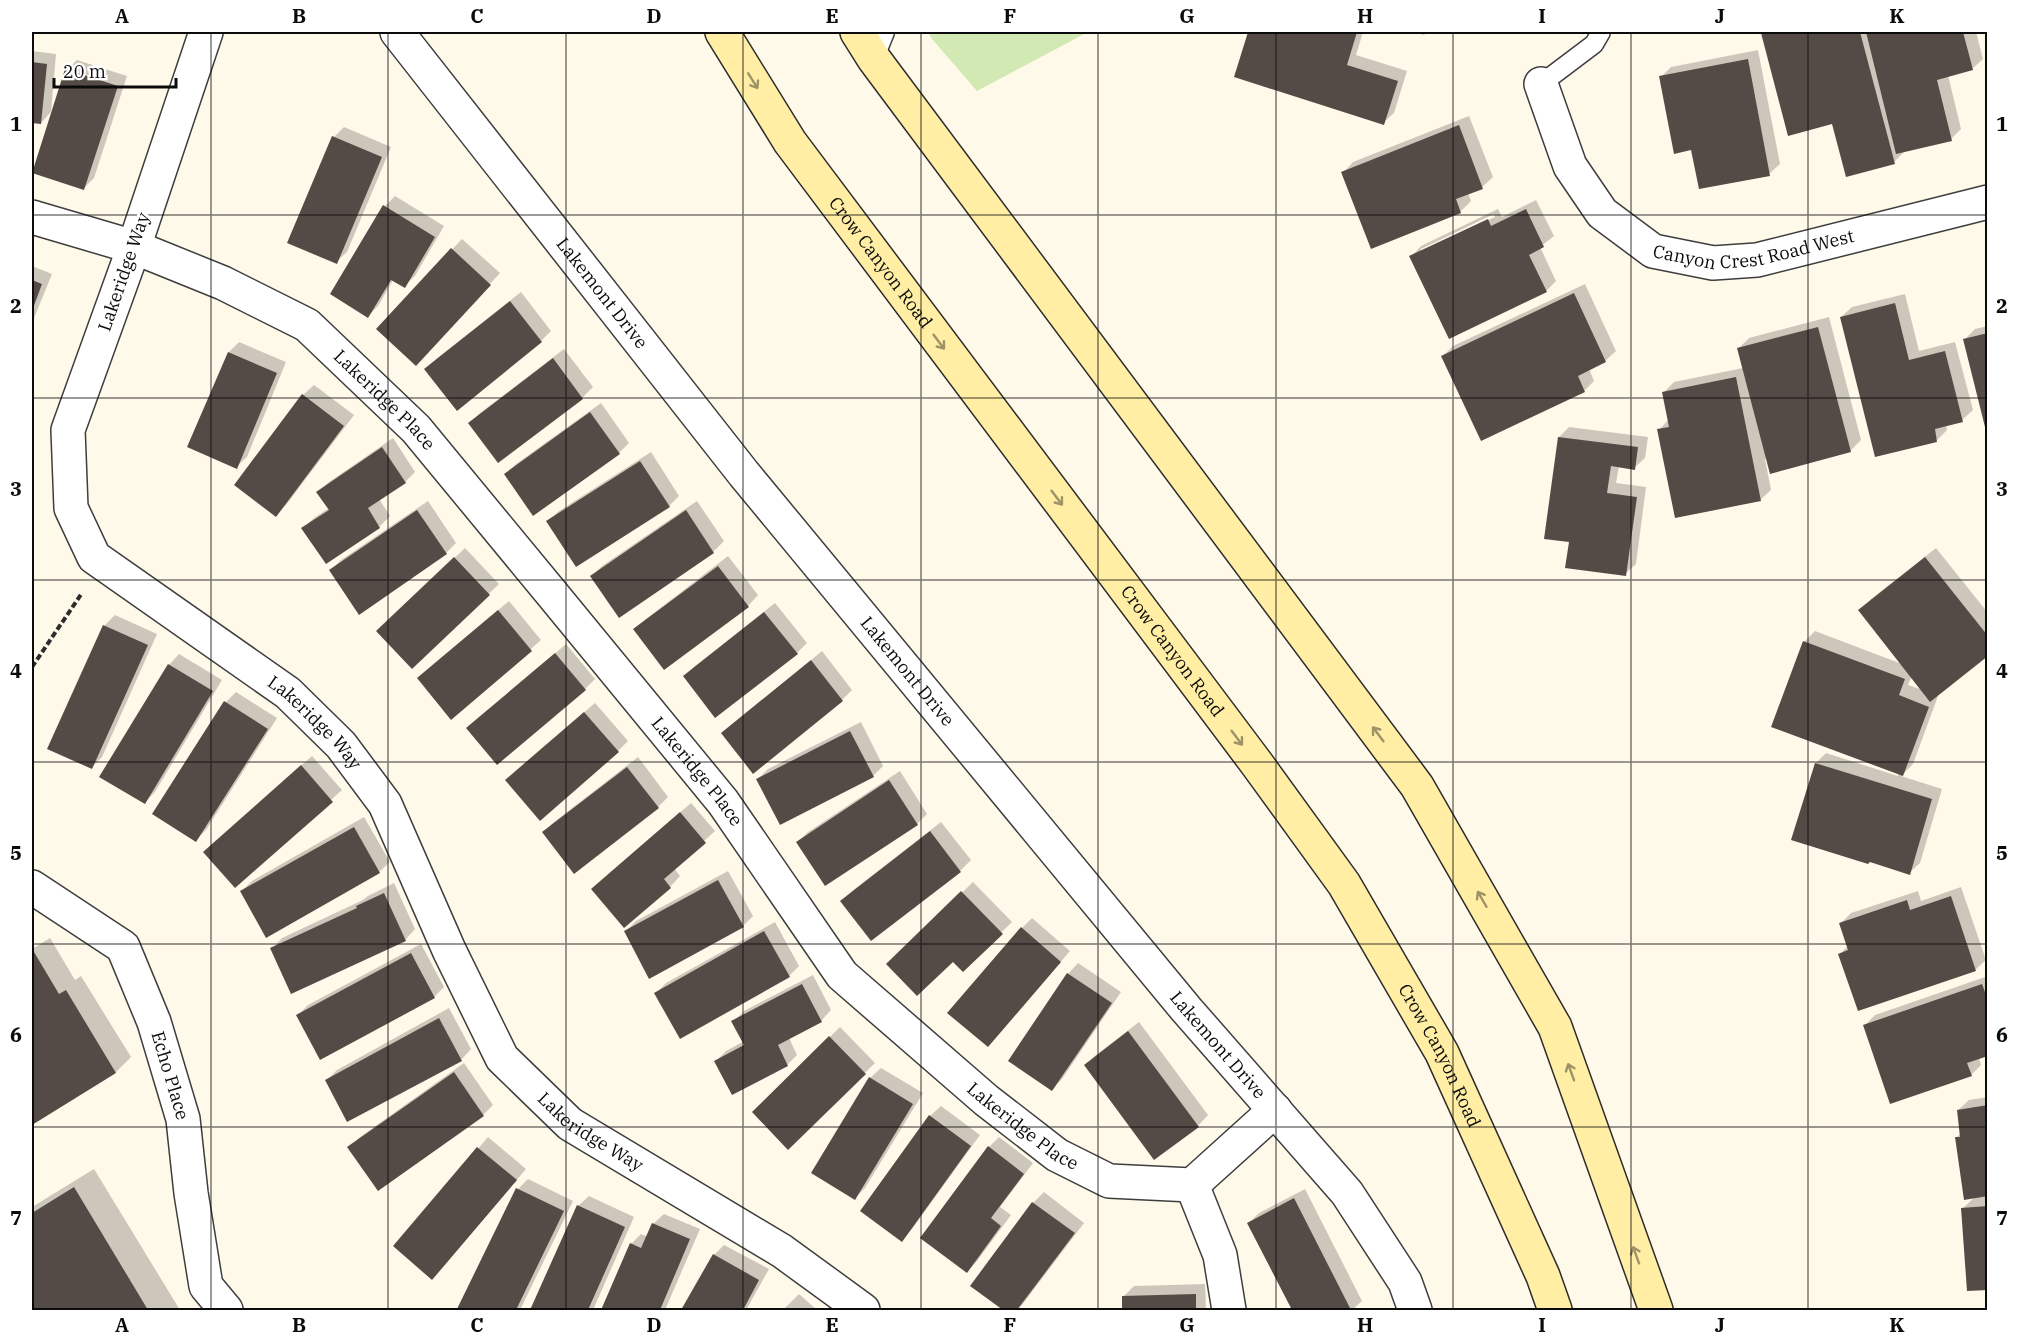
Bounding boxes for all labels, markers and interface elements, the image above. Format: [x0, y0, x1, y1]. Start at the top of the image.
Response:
text: A [115, 2, 129, 29]
text: B [292, 2, 306, 29]
text: C [470, 2, 484, 29]
text: D [646, 2, 662, 29]
text: E [825, 2, 839, 29]
text: F [1004, 2, 1016, 29]
text: G [1179, 2, 1195, 29]
text: H [1357, 2, 1373, 29]
text: I [1538, 2, 1546, 29]
text: J [1715, 2, 1725, 29]
text: K [1889, 2, 1905, 29]
scale bar [54, 51, 176, 89]
text: 20 m [63, 60, 106, 83]
one-way arrow [747, 72, 759, 89]
text: 1 [10, 110, 22, 137]
text: 1 [1996, 110, 2008, 137]
street label: Crow Canyon Road [824, 192, 938, 333]
street label: Lakeridge Way [92, 209, 155, 334]
street label: Canyon Crest Road West [1651, 224, 1856, 274]
street label: Lakemont Drive [552, 233, 653, 353]
text: 2 [10, 292, 22, 319]
text: 2 [1996, 292, 2008, 319]
one-way arrow [933, 334, 946, 350]
street label: Lakeridge Place [329, 345, 441, 455]
text: 3 [10, 475, 22, 502]
text: 3 [1996, 475, 2008, 502]
one-way arrow [1050, 490, 1063, 506]
street label: Crow Canyon Road [1116, 581, 1229, 721]
street label: Lakemont Drive [856, 612, 959, 731]
text: 4 [10, 657, 22, 684]
text: 4 [1996, 657, 2008, 684]
street label: Lakeridge Way [263, 670, 367, 774]
street label: Lakeridge Place [647, 712, 748, 830]
one-way arrow [1372, 726, 1385, 742]
one-way arrow [1231, 729, 1243, 745]
text: 5 [10, 839, 22, 866]
text: 5 [1996, 839, 2008, 866]
one-way arrow [1475, 891, 1487, 908]
street label: Crow Canyon Road [1393, 980, 1486, 1131]
street label: Lakemont Drive [1165, 986, 1271, 1103]
text: 6 [10, 1021, 22, 1048]
text: 6 [1996, 1021, 2008, 1048]
street label: Echo Place [146, 1028, 195, 1122]
one-way arrow [1564, 1063, 1575, 1082]
street label: Lakeridge Place [963, 1077, 1082, 1175]
street label: Lakeridge Way [533, 1087, 648, 1176]
text: 7 [10, 1204, 22, 1231]
text: 7 [1996, 1204, 2008, 1231]
one-way arrow [1630, 1246, 1641, 1265]
text: A [115, 1311, 129, 1338]
text: B [292, 1311, 306, 1338]
text: C [470, 1311, 484, 1338]
text: D [646, 1311, 662, 1338]
text: E [825, 1311, 839, 1338]
text: F [1004, 1311, 1016, 1338]
text: G [1179, 1311, 1195, 1338]
text: H [1357, 1311, 1373, 1338]
text: I [1538, 1311, 1546, 1338]
text: J [1715, 1311, 1725, 1338]
text: K [1889, 1311, 1905, 1338]

